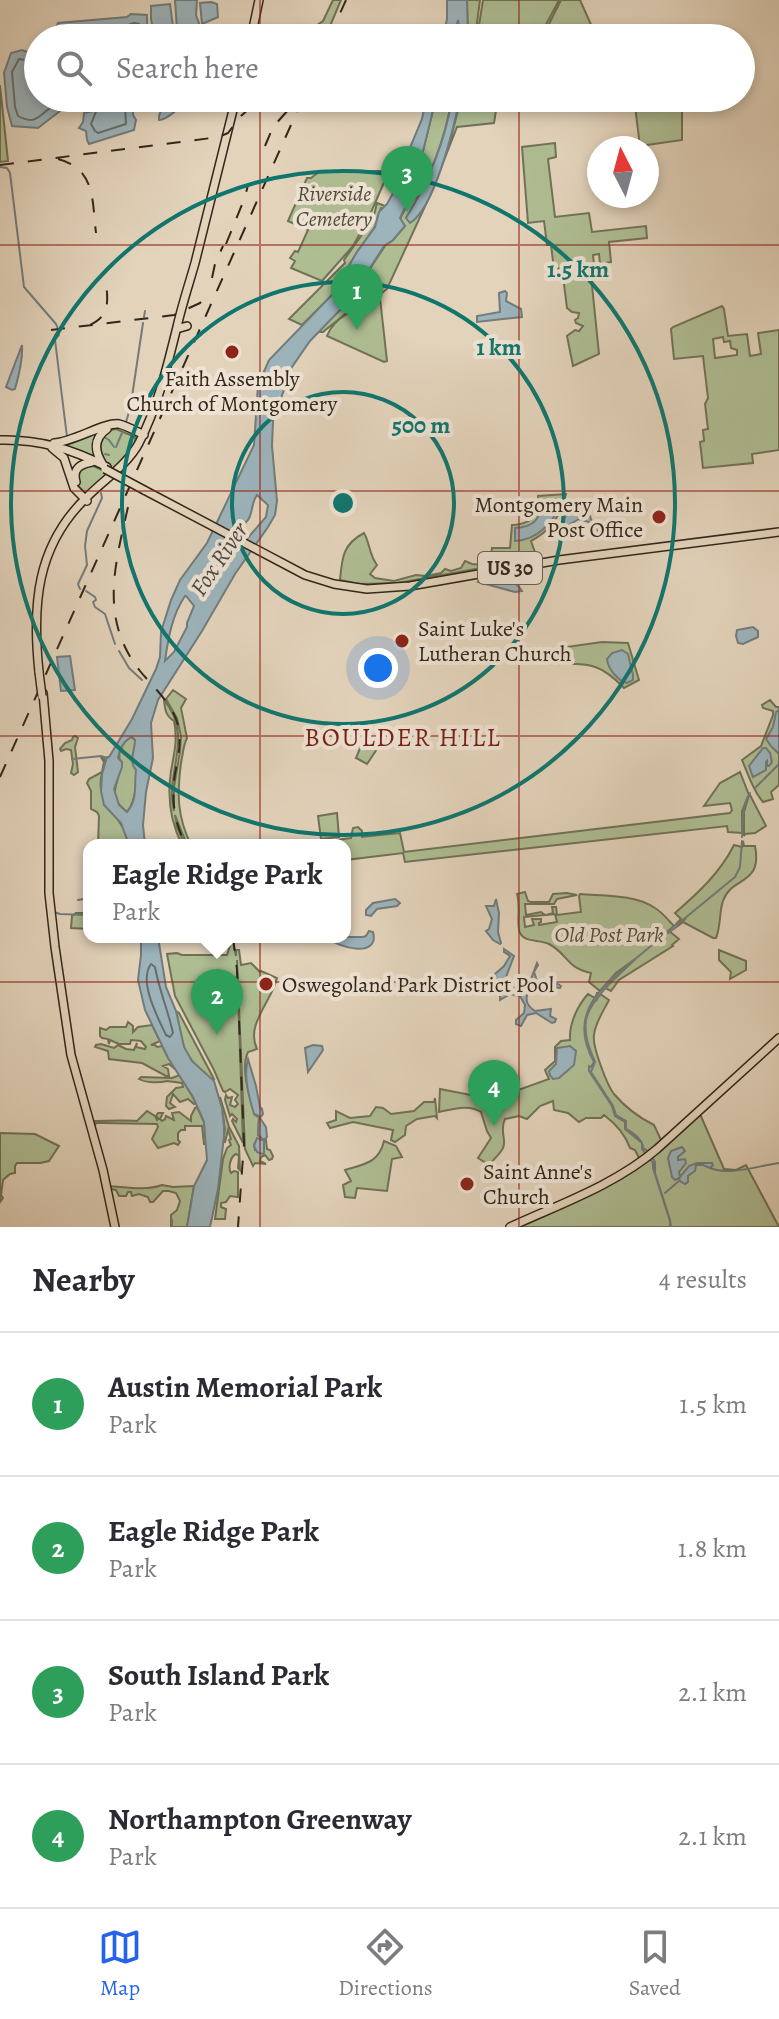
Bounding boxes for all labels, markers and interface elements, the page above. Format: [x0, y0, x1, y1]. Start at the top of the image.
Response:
search box [24, 24, 755, 112]
icon: search [52, 46, 96, 90]
text: Search here [116, 48, 259, 88]
north arrow [587, 136, 659, 208]
pin: 3 [381, 146, 433, 212]
park label: Riverside Cemetery [296, 179, 373, 234]
text: 1.5 km [547, 253, 609, 285]
pin: 1 [331, 264, 383, 330]
text: 1 km [476, 331, 522, 363]
marker: Faith Assembly Church of Montgomery [223, 343, 241, 361]
place label: Faith Assembly Church of Montgomery [127, 364, 338, 419]
text: 500 m [392, 409, 450, 441]
centre of rings [329, 489, 357, 517]
place label: Montgomery Main Post Office [475, 490, 643, 545]
marker: Montgomery Main Post Office [650, 508, 668, 526]
water label: Fox River [183, 515, 256, 602]
road number: US 30 [478, 552, 542, 584]
place label: Saint Luke's Lutheran Church [418, 614, 572, 669]
marker: Saint Luke's Lutheran Church [393, 632, 411, 650]
your location [358, 648, 398, 688]
district label: BOULDER HILL [304, 720, 502, 755]
popup [83, 839, 351, 943]
text: Eagle Ridge Park [111, 854, 323, 894]
text: Park [111, 894, 160, 929]
park label: Old Post Park [554, 920, 664, 950]
pin: 2 [191, 969, 243, 1035]
place label: Oswegoland Park District Pool [282, 970, 554, 1000]
marker: Oswegoland Park District Pool [257, 975, 275, 993]
pin: 4 [468, 1060, 520, 1126]
place label: Saint Anne's Church [483, 1157, 592, 1212]
marker: Saint Anne's Church [458, 1175, 476, 1193]
text: Nearby [32, 1256, 135, 1303]
text: 4 results [659, 1262, 747, 1297]
text: Austin Memorial Park [108, 1367, 382, 1407]
text: 1 [53, 1387, 63, 1422]
text: 1.5 km [679, 1387, 747, 1422]
text: Park [108, 1407, 157, 1442]
text: Eagle Ridge Park [108, 1511, 319, 1551]
text: 2 [52, 1531, 64, 1566]
text: 1.8 km [678, 1531, 747, 1566]
text: Park [108, 1551, 157, 1586]
text: South Island Park [108, 1655, 329, 1695]
text: 3 [52, 1675, 64, 1710]
text: 2.1 km [678, 1675, 747, 1710]
text: Park [108, 1695, 157, 1730]
text: Northampton Greenway [108, 1799, 411, 1839]
text: 4 [52, 1819, 64, 1854]
text: 2.1 km [678, 1819, 747, 1854]
text: Park [108, 1839, 157, 1874]
tab: Map [98, 1925, 142, 2003]
tab: Directions [338, 1925, 433, 2003]
tab: Saved [629, 1925, 681, 2003]

